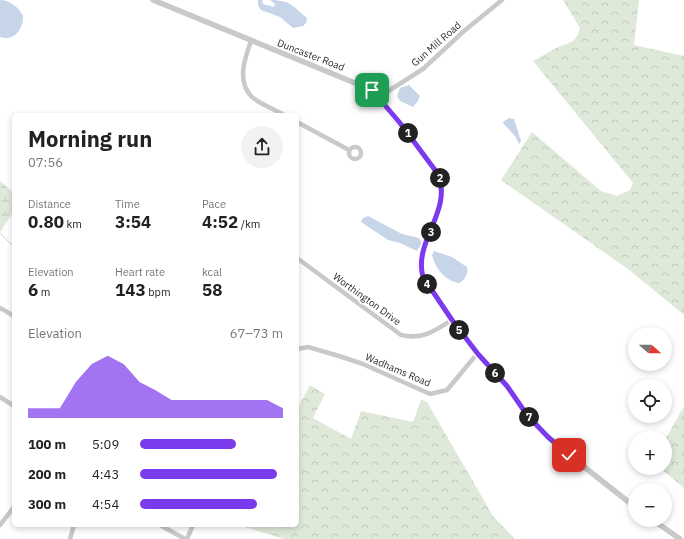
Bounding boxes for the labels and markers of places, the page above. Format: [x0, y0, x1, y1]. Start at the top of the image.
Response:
pin [355, 73, 389, 107]
pin: 1 [398, 123, 418, 143]
pin: 2 [430, 168, 450, 188]
pin: 3 [421, 222, 441, 242]
pin: 4 [417, 274, 437, 294]
pin: 5 [449, 320, 469, 340]
pin: 6 [485, 363, 505, 383]
pin: 7 [519, 407, 539, 427]
pin [552, 438, 586, 472]

